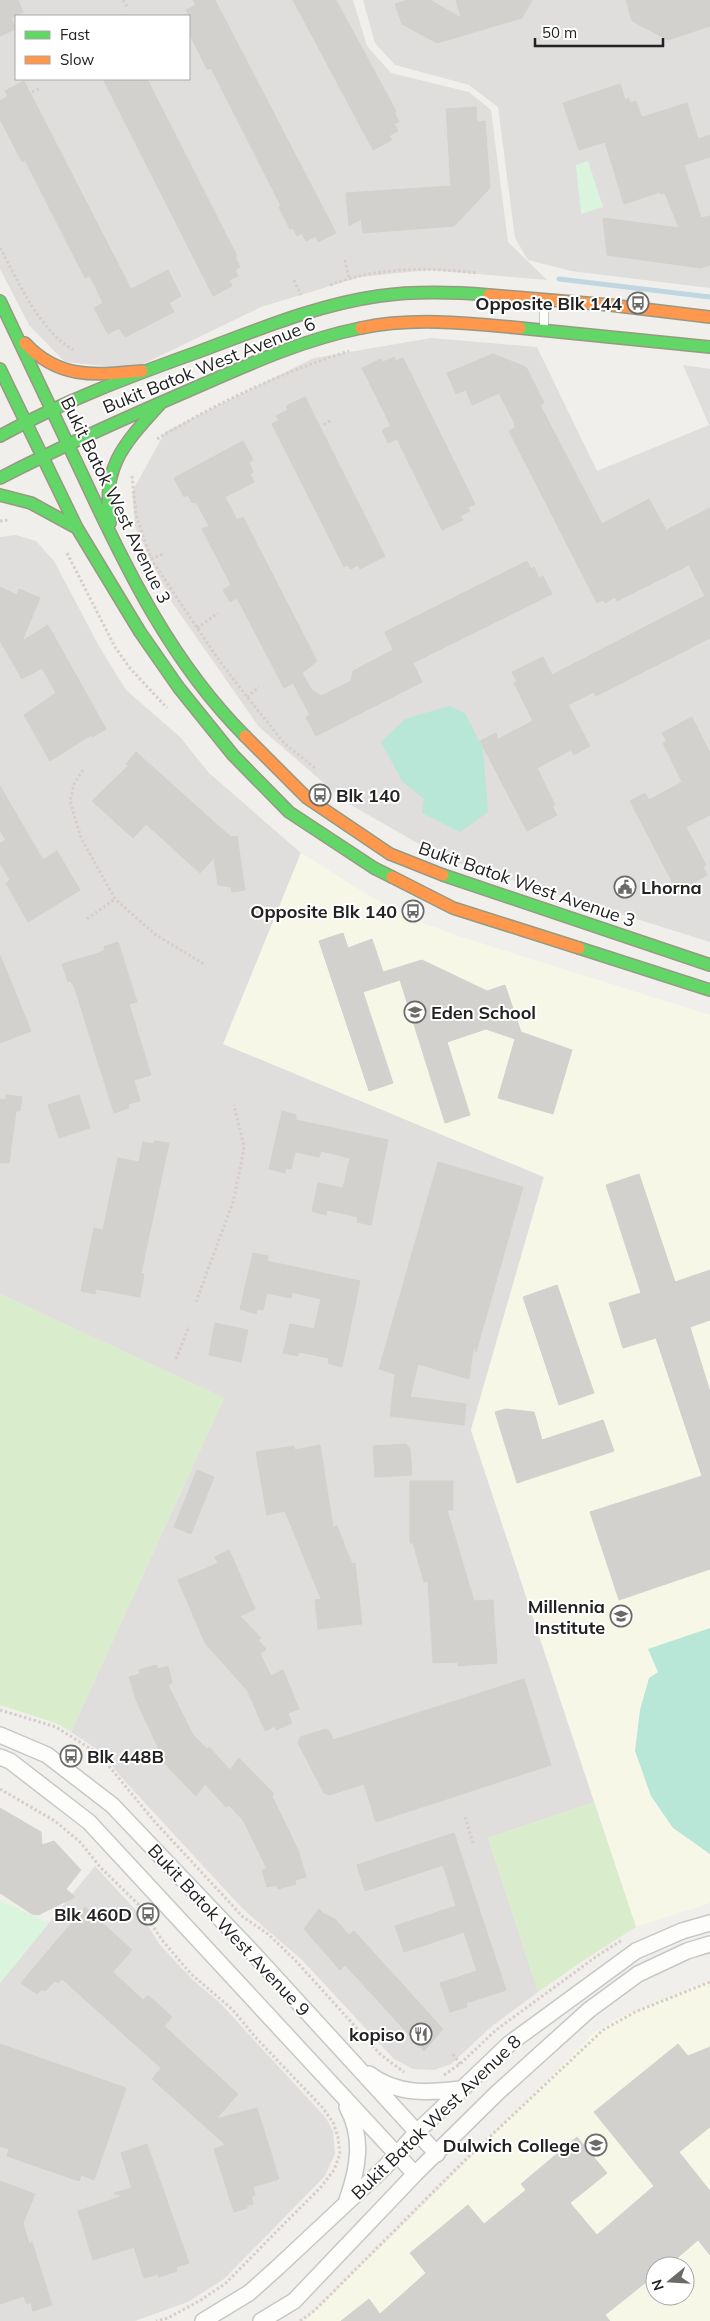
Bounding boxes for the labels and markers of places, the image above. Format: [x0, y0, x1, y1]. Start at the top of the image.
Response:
bus stop icon: Opposite Blk 144 [626, 291, 650, 315]
place label: Opposite Blk 144 [475, 292, 622, 315]
bus stop icon: Blk 140 [308, 783, 332, 807]
place label: Blk 140 [336, 784, 401, 807]
public building icon: Lhorna [613, 875, 637, 899]
place label: Lhorna [641, 876, 702, 899]
bus stop icon: Opposite Blk 140 [401, 899, 425, 923]
place label: Opposite Blk 140 [250, 900, 397, 923]
school or university icon: Eden School [403, 1000, 427, 1024]
place label: Eden School [431, 1001, 536, 1024]
place label: Millennia Institute [528, 1595, 605, 1639]
school or university icon: Millennia Institute [609, 1604, 633, 1628]
bus stop icon: Blk 448B [59, 1744, 83, 1768]
place label: Blk 448B [87, 1745, 164, 1768]
bus stop icon: Blk 460D [136, 1902, 160, 1926]
place label: Blk 460D [54, 1903, 132, 1926]
restaurant icon: kopiso [409, 2022, 433, 2046]
place label: kopiso [349, 2023, 405, 2046]
school or university icon: Dulwich College [584, 2133, 608, 2157]
place label: Dulwich College [443, 2134, 580, 2157]

